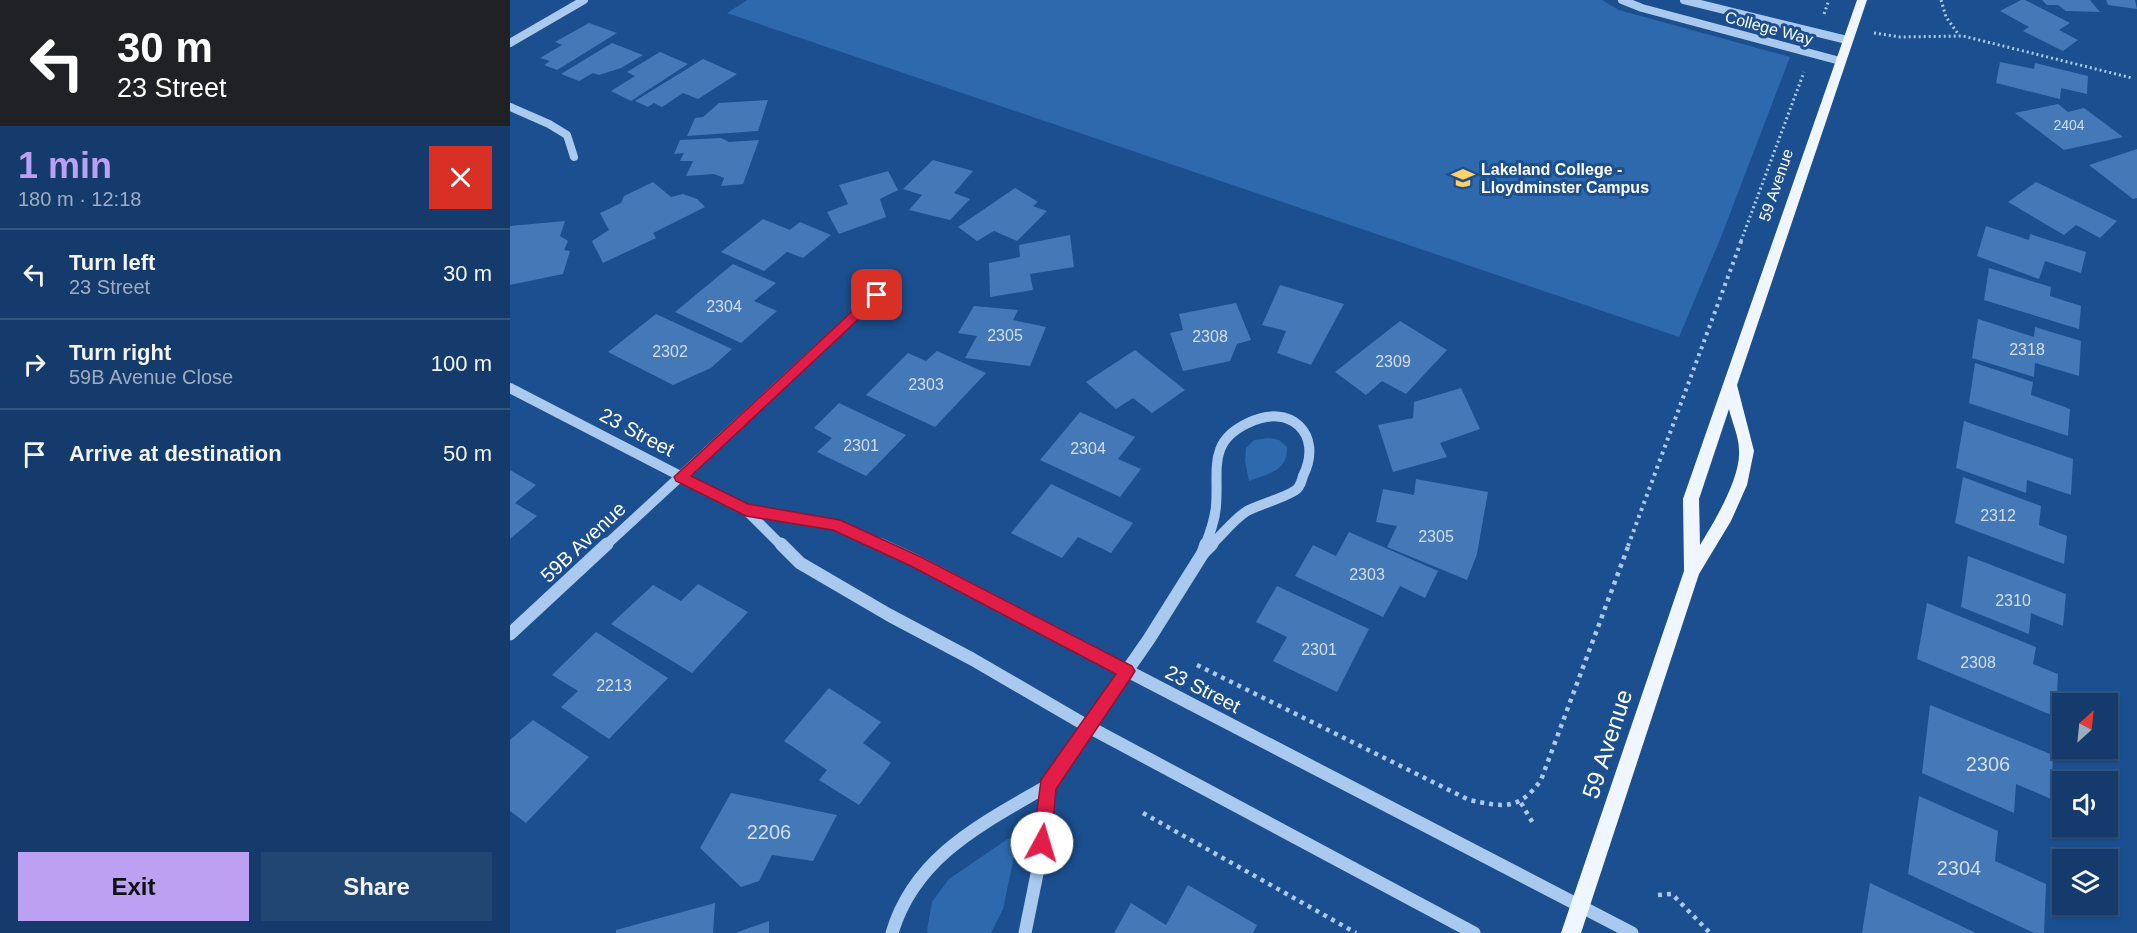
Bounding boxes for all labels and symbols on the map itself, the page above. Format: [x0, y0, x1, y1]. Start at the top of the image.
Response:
street label: College Way [1723, 8, 1815, 48]
house number: 2404 [2053, 117, 2085, 133]
street label: 59 Avenue [1756, 147, 1796, 223]
place label: Lakeland College - Lloydminster Campus [1481, 161, 1649, 196]
school or university icon: Lakeland College - Lloydminster Campus [1450, 165, 1476, 191]
pin [851, 269, 902, 320]
house number: 2304 [706, 298, 742, 315]
house number: 2305 [987, 327, 1023, 344]
house number: 2308 [1192, 328, 1228, 345]
house number: 2318 [2009, 341, 2045, 358]
house number: 2302 [652, 343, 688, 360]
house number: 2309 [1375, 353, 1411, 370]
house number: 2303 [908, 376, 944, 393]
street label: 23 Street [596, 403, 678, 461]
house number: 2301 [843, 437, 879, 454]
house number: 2304 [1070, 440, 1106, 457]
street label: 59B Avenue [536, 497, 630, 587]
house number: 2312 [1980, 507, 2016, 524]
house number: 2305 [1418, 528, 1454, 545]
house number: 2303 [1349, 566, 1385, 583]
house number: 2310 [1995, 592, 2031, 609]
house number: 2301 [1301, 641, 1337, 658]
house number: 2308 [1960, 654, 1996, 671]
street label: 23 Street [1162, 661, 1245, 717]
house number: 2213 [596, 677, 632, 694]
street label: 59 Avenue [1577, 686, 1637, 802]
north arrow [2052, 693, 2118, 759]
house number: 2306 [1966, 753, 2010, 775]
position arrow [1010, 811, 1074, 875]
house number: 2206 [747, 821, 791, 843]
house number: 2304 [1937, 857, 1981, 879]

